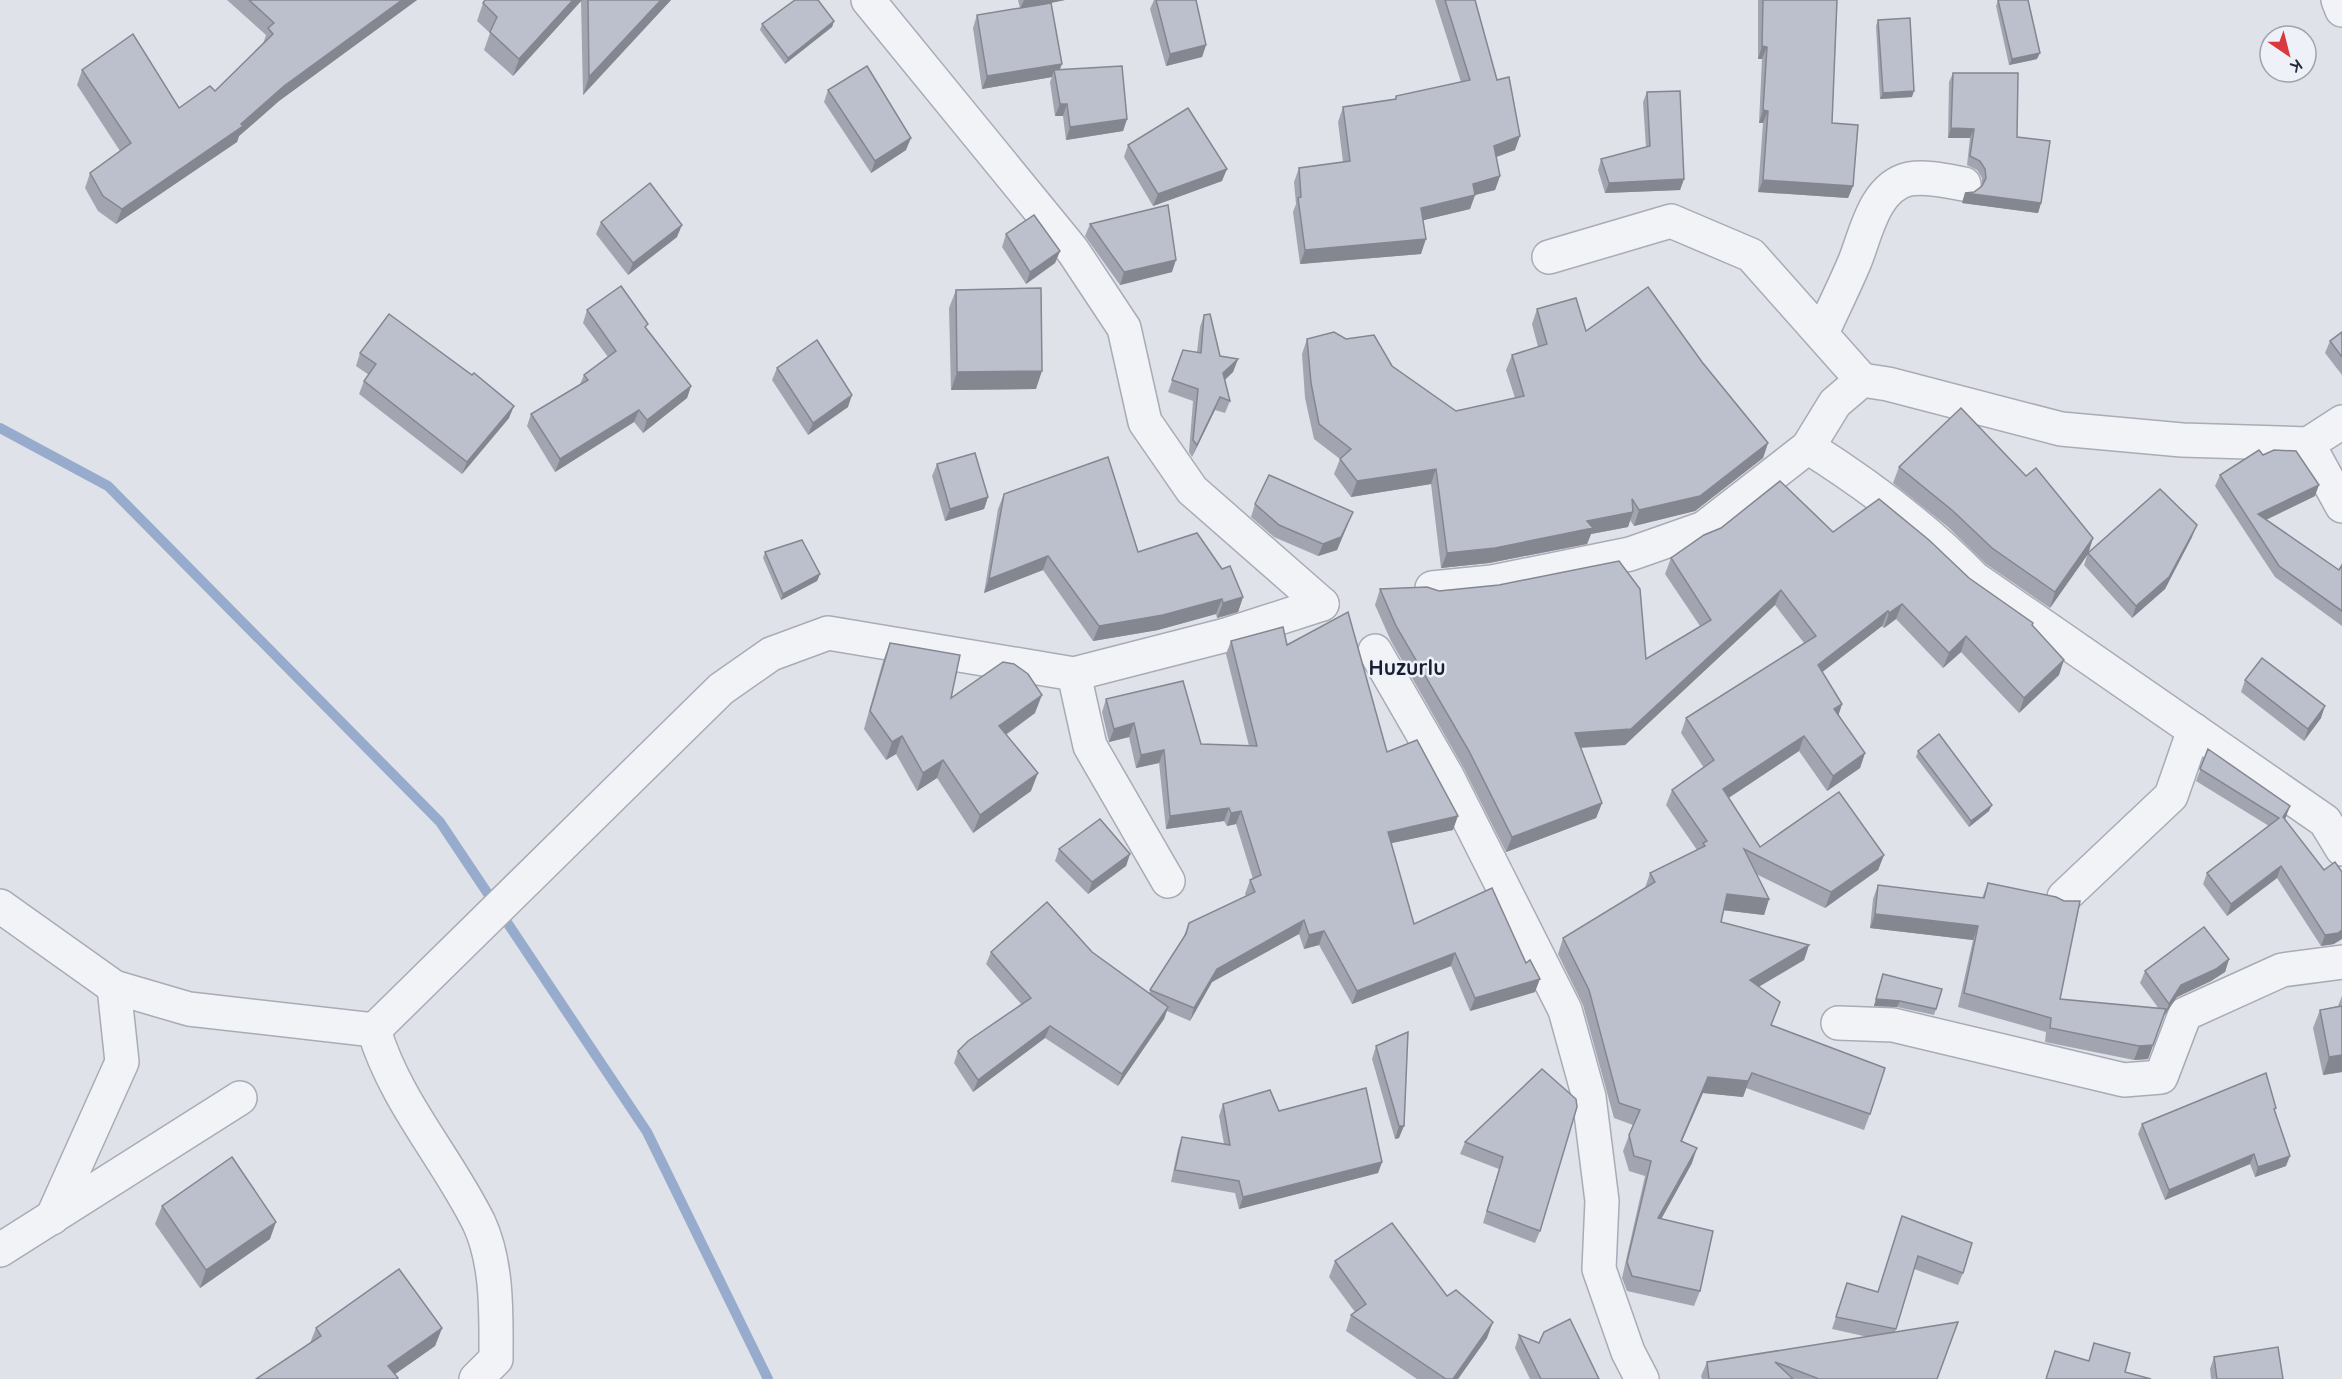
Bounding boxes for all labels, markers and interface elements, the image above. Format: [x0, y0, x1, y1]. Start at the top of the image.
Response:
north arrow [2258, 24, 2318, 84]
text: K [2287, 55, 2307, 77]
district label: Huzurlu [1369, 654, 1445, 680]

